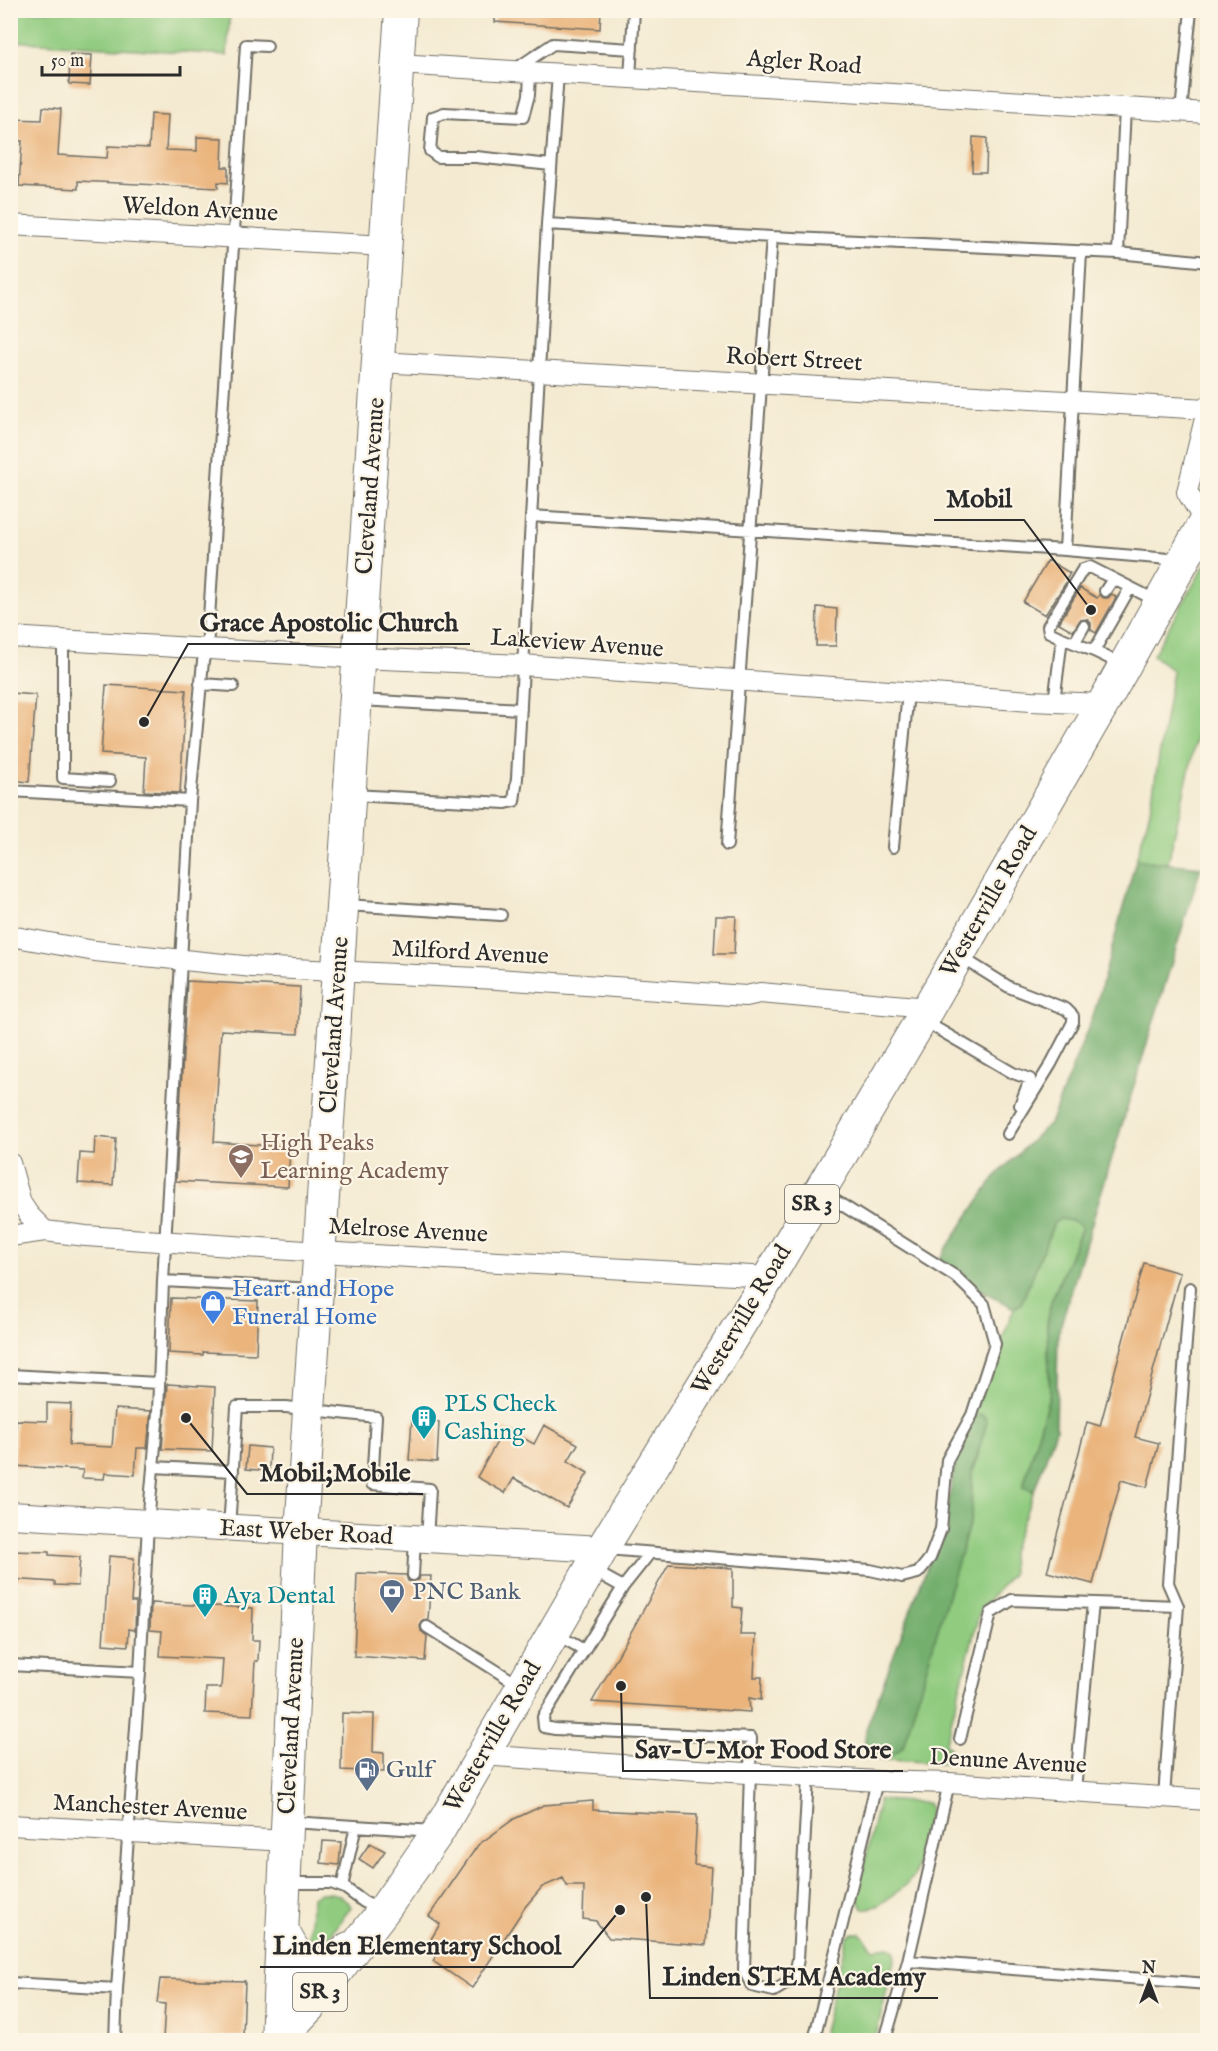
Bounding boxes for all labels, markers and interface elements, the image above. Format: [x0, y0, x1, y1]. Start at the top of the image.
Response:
scale bar [42, 39, 180, 77]
street label: Agler Road [745, 43, 863, 82]
text: 50 m [51, 50, 84, 73]
street label: Weldon Avenue [121, 190, 279, 230]
street label: Robert Street [725, 341, 863, 379]
street label: Cleveland Avenue [349, 396, 393, 576]
callout: Mobil [934, 476, 1024, 520]
text: Mobil [946, 483, 1013, 516]
callout: Grace Apostolic Church [188, 600, 470, 644]
text: Grace Apostolic Church [200, 607, 460, 640]
street label: Lakeview Avenue [489, 622, 665, 666]
street label: Westerville Road [933, 821, 1045, 983]
street label: Milford Avenue [391, 933, 549, 973]
street label: Cleveland Avenue [313, 935, 357, 1115]
place label: High Peaks Learning Academy [260, 1128, 449, 1187]
school or university icon: High Peaks Learning Academy [226, 1142, 256, 1180]
road number: SR 3 [785, 1185, 839, 1223]
street label: Melrose Avenue [327, 1211, 489, 1251]
street label: Westerville Road [685, 1239, 799, 1401]
place label: Heart and Hope Funeral Home [232, 1274, 394, 1333]
shop icon: Heart and Hope Funeral Home [198, 1288, 228, 1326]
place label: PLS Check Cashing [444, 1389, 557, 1448]
building icon: PLS Check Cashing [409, 1403, 439, 1441]
callout: Mobil;Mobile [247, 1450, 423, 1494]
text: Mobil;Mobile [259, 1457, 411, 1490]
street label: East Weber Road [218, 1513, 394, 1553]
bank icon: PNC Bank [377, 1577, 407, 1615]
place label: PNC Bank [412, 1577, 521, 1608]
building icon: Aya Dental [190, 1581, 220, 1619]
place label: Aya Dental [223, 1581, 335, 1612]
street label: Cleveland Avenue [272, 1637, 312, 1815]
street label: Westerville Road [437, 1656, 549, 1818]
callout: Sav-U-Mor Food Store [623, 1727, 903, 1771]
text: Sav-U-Mor Food Store [635, 1734, 891, 1767]
street label: Denune Avenue [928, 1742, 1088, 1782]
fuel station icon: Gulf [352, 1755, 382, 1793]
place label: Gulf [386, 1755, 437, 1786]
street label: Manchester Avenue [52, 1787, 248, 1829]
callout: Linden Elementary School [260, 1923, 573, 1967]
text: Linden Elementary School [273, 1930, 562, 1963]
north arrow [1119, 1952, 1179, 2012]
callout: Linden STEM Academy [650, 1954, 938, 1998]
text: N [1141, 1959, 1156, 1979]
text: Linden STEM Academy [662, 1961, 927, 1994]
road number: SR 3 [293, 1973, 347, 2011]

